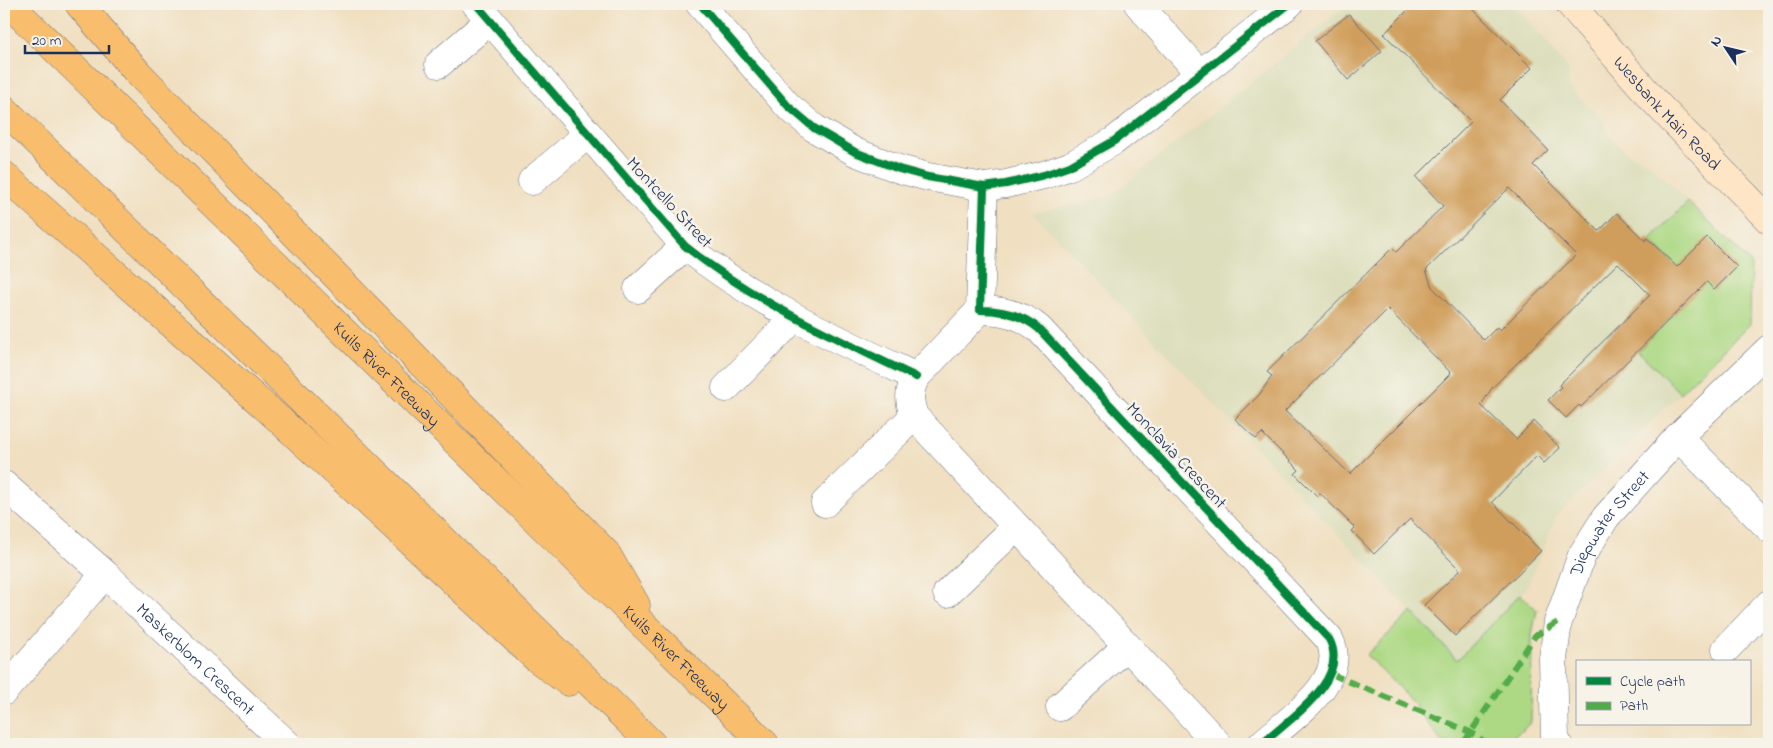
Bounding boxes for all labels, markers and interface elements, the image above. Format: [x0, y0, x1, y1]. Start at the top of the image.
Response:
scale bar [25, 22, 109, 54]
north arrow [1700, 22, 1750, 72]
text: 20 m [32, 30, 62, 52]
text: N [1705, 32, 1728, 51]
street label: Wesbank Main Road [1606, 51, 1726, 177]
street label: Montcello Street [619, 152, 718, 255]
street label: Kuils River Freeway [326, 317, 445, 434]
street label: Monclavia Crescent [1119, 397, 1232, 516]
street label: Diepwater Street [1564, 465, 1657, 581]
street label: Maskerblom Crescent [129, 598, 260, 723]
street label: Kuils River Freeway [615, 600, 735, 718]
legend [1576, 660, 1750, 726]
text: Cycle path [1620, 671, 1685, 694]
text: Path [1620, 695, 1648, 717]

